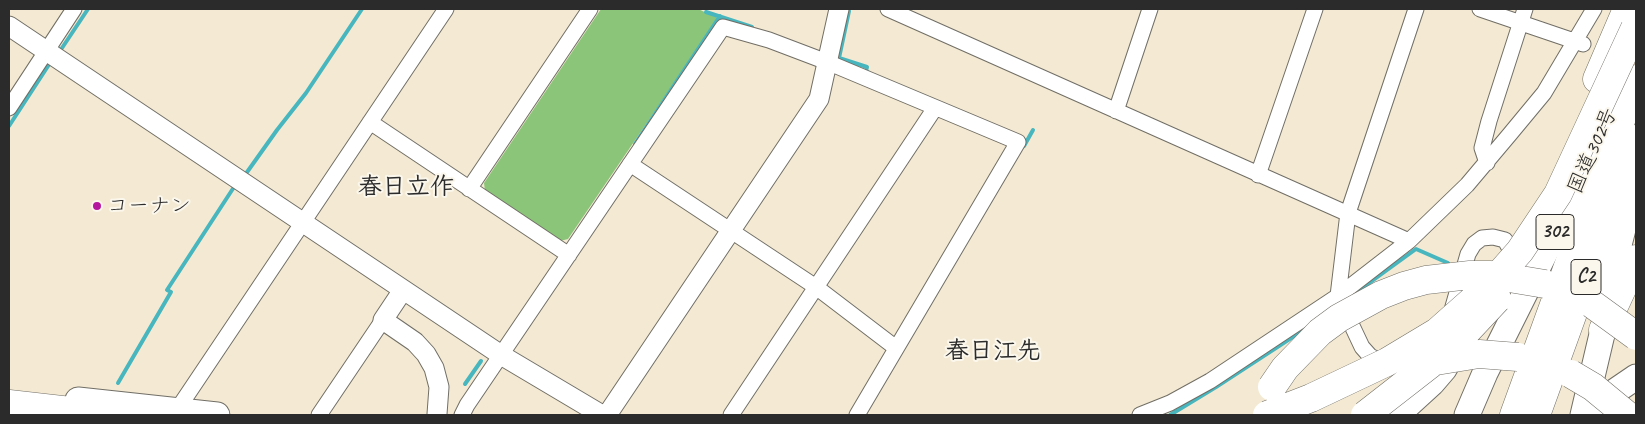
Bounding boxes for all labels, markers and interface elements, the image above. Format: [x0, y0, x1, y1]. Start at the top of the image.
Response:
street label: 国道302号 [1563, 104, 1623, 198]
district label: 春日立作 [358, 174, 454, 202]
place label: コーナン [107, 193, 191, 219]
marker: コーナン [91, 200, 103, 212]
road number: 302 [1536, 214, 1574, 250]
road number: C2 [1571, 260, 1601, 294]
district label: 春日江先 [945, 338, 1041, 366]

